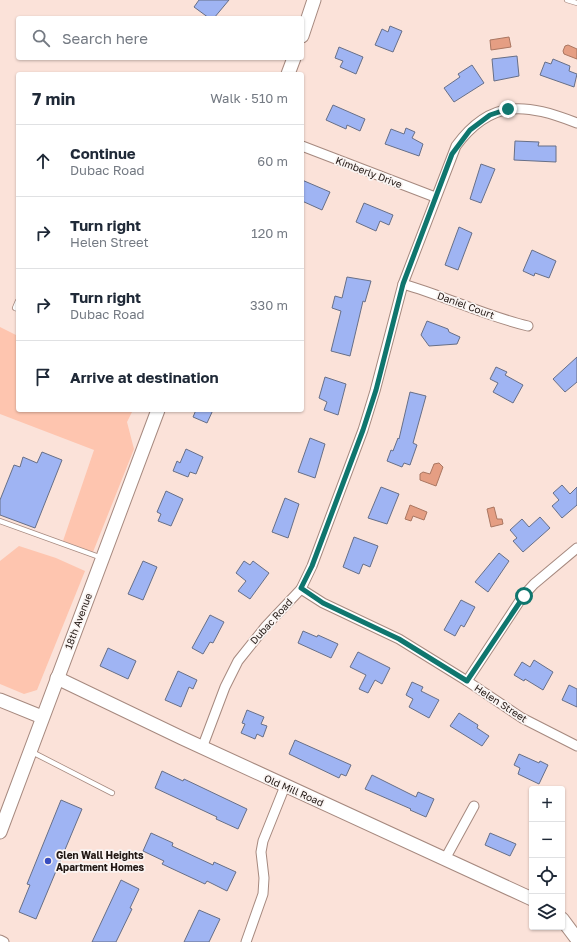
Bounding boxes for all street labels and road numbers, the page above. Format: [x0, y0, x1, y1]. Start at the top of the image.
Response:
street label: Kimberly Drive [334, 154, 404, 190]
street label: Daniel Court [436, 289, 496, 321]
street label: 18th Avenue [62, 591, 94, 651]
street label: Dubac Road [247, 596, 295, 646]
street label: Helen Street [472, 681, 530, 725]
street label: Old Mill Road [262, 772, 326, 808]

